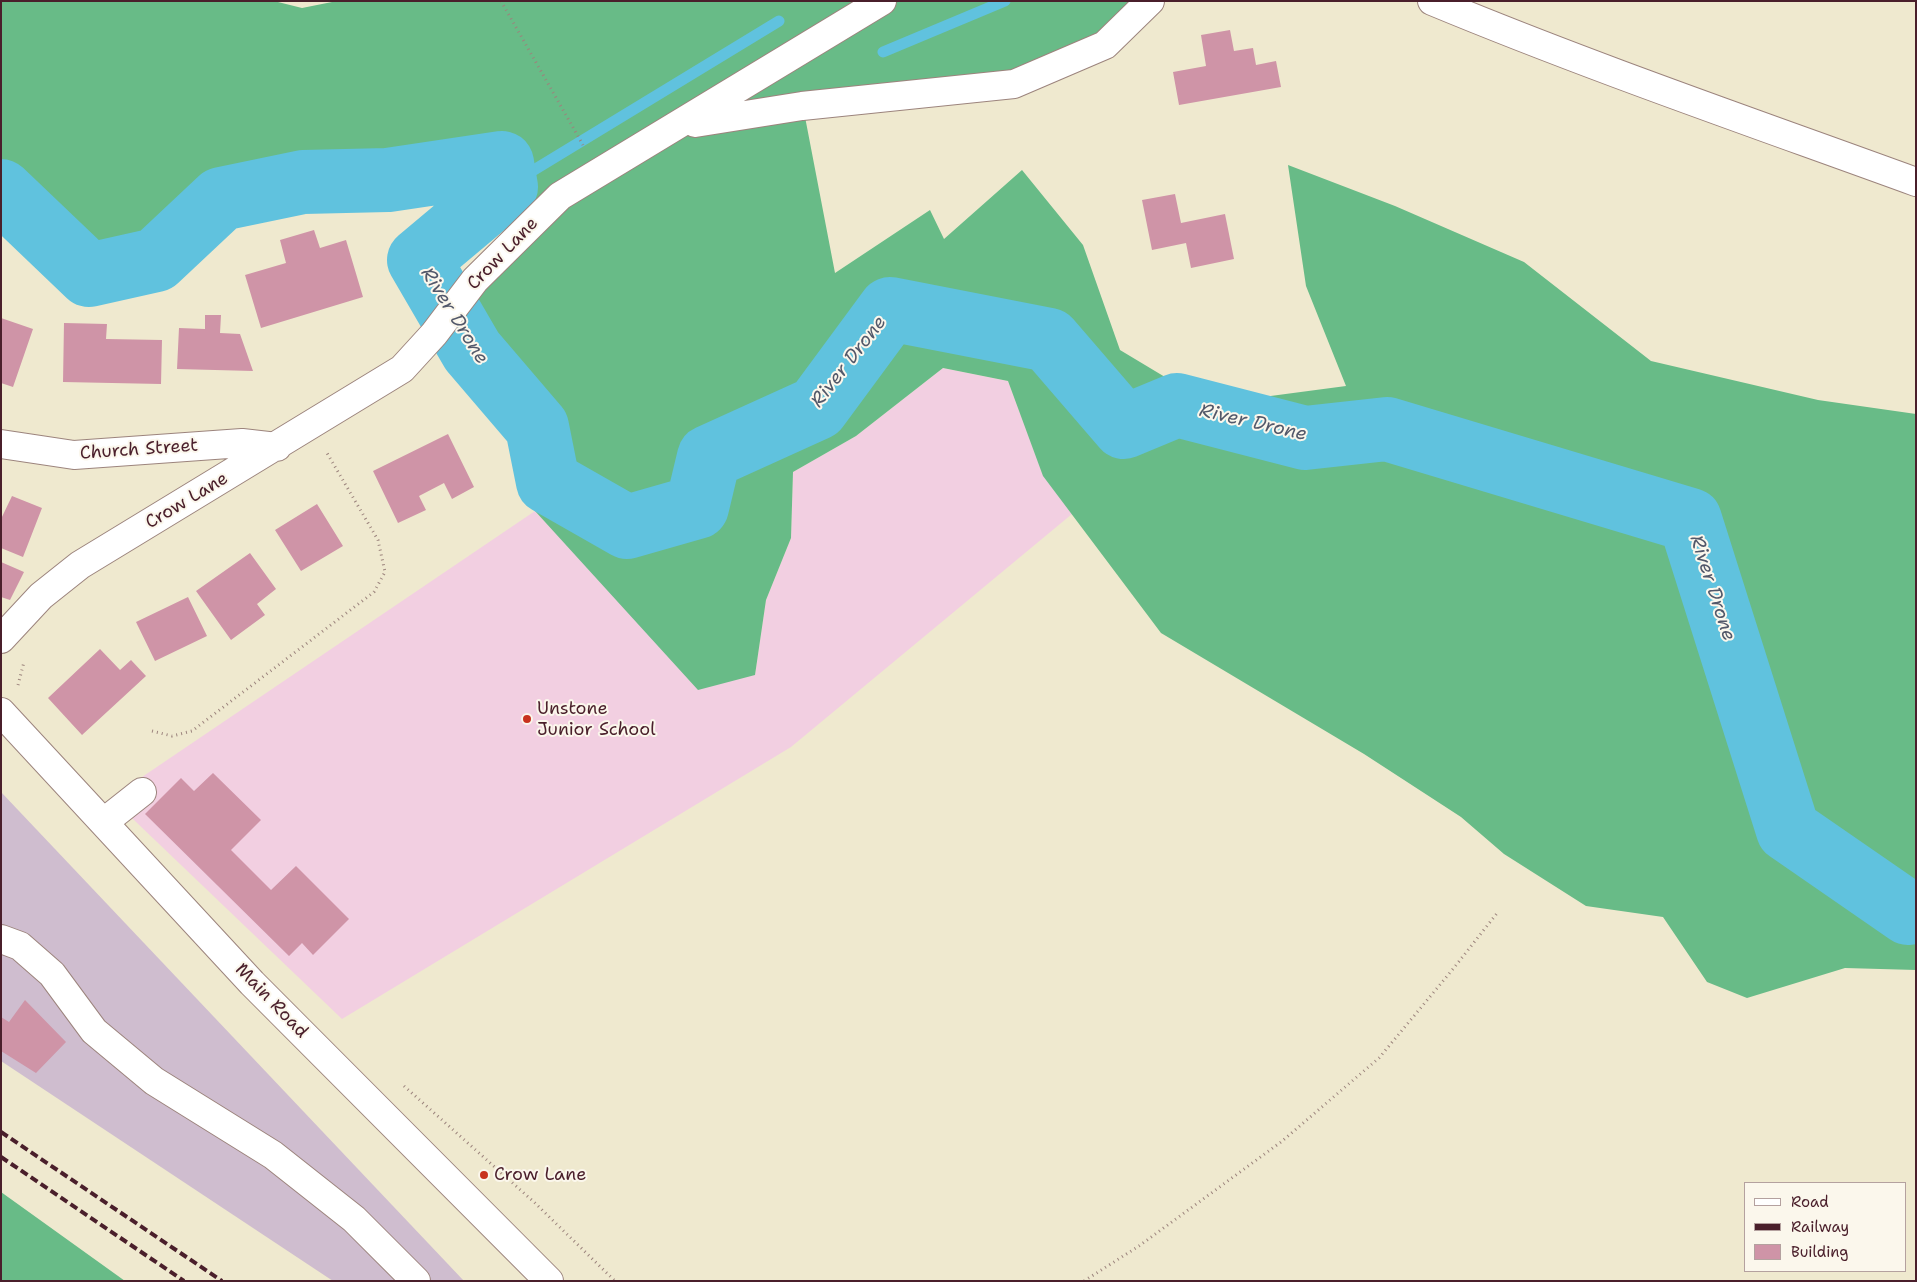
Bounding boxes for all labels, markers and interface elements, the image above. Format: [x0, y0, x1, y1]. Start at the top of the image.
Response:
street label: Crow Lane [463, 213, 543, 295]
water label: River Drone [415, 263, 493, 369]
water label: River Drone [806, 312, 892, 412]
water label: River Drone [1197, 400, 1309, 446]
street label: Church Street [79, 435, 199, 465]
street label: Crow Lane [142, 468, 232, 534]
water label: River Drone [1684, 532, 1740, 644]
place label: Unstone Junior School [537, 698, 656, 741]
marker: Unstone Junior School [521, 713, 533, 725]
street label: Main Road [230, 959, 312, 1043]
place label: Crow Lane [494, 1164, 586, 1186]
marker: Crow Lane [478, 1169, 490, 1181]
legend [1744, 1182, 1907, 1272]
text: Road [1791, 1192, 1829, 1212]
text: Railway [1791, 1217, 1849, 1237]
text: Building [1791, 1242, 1848, 1262]

